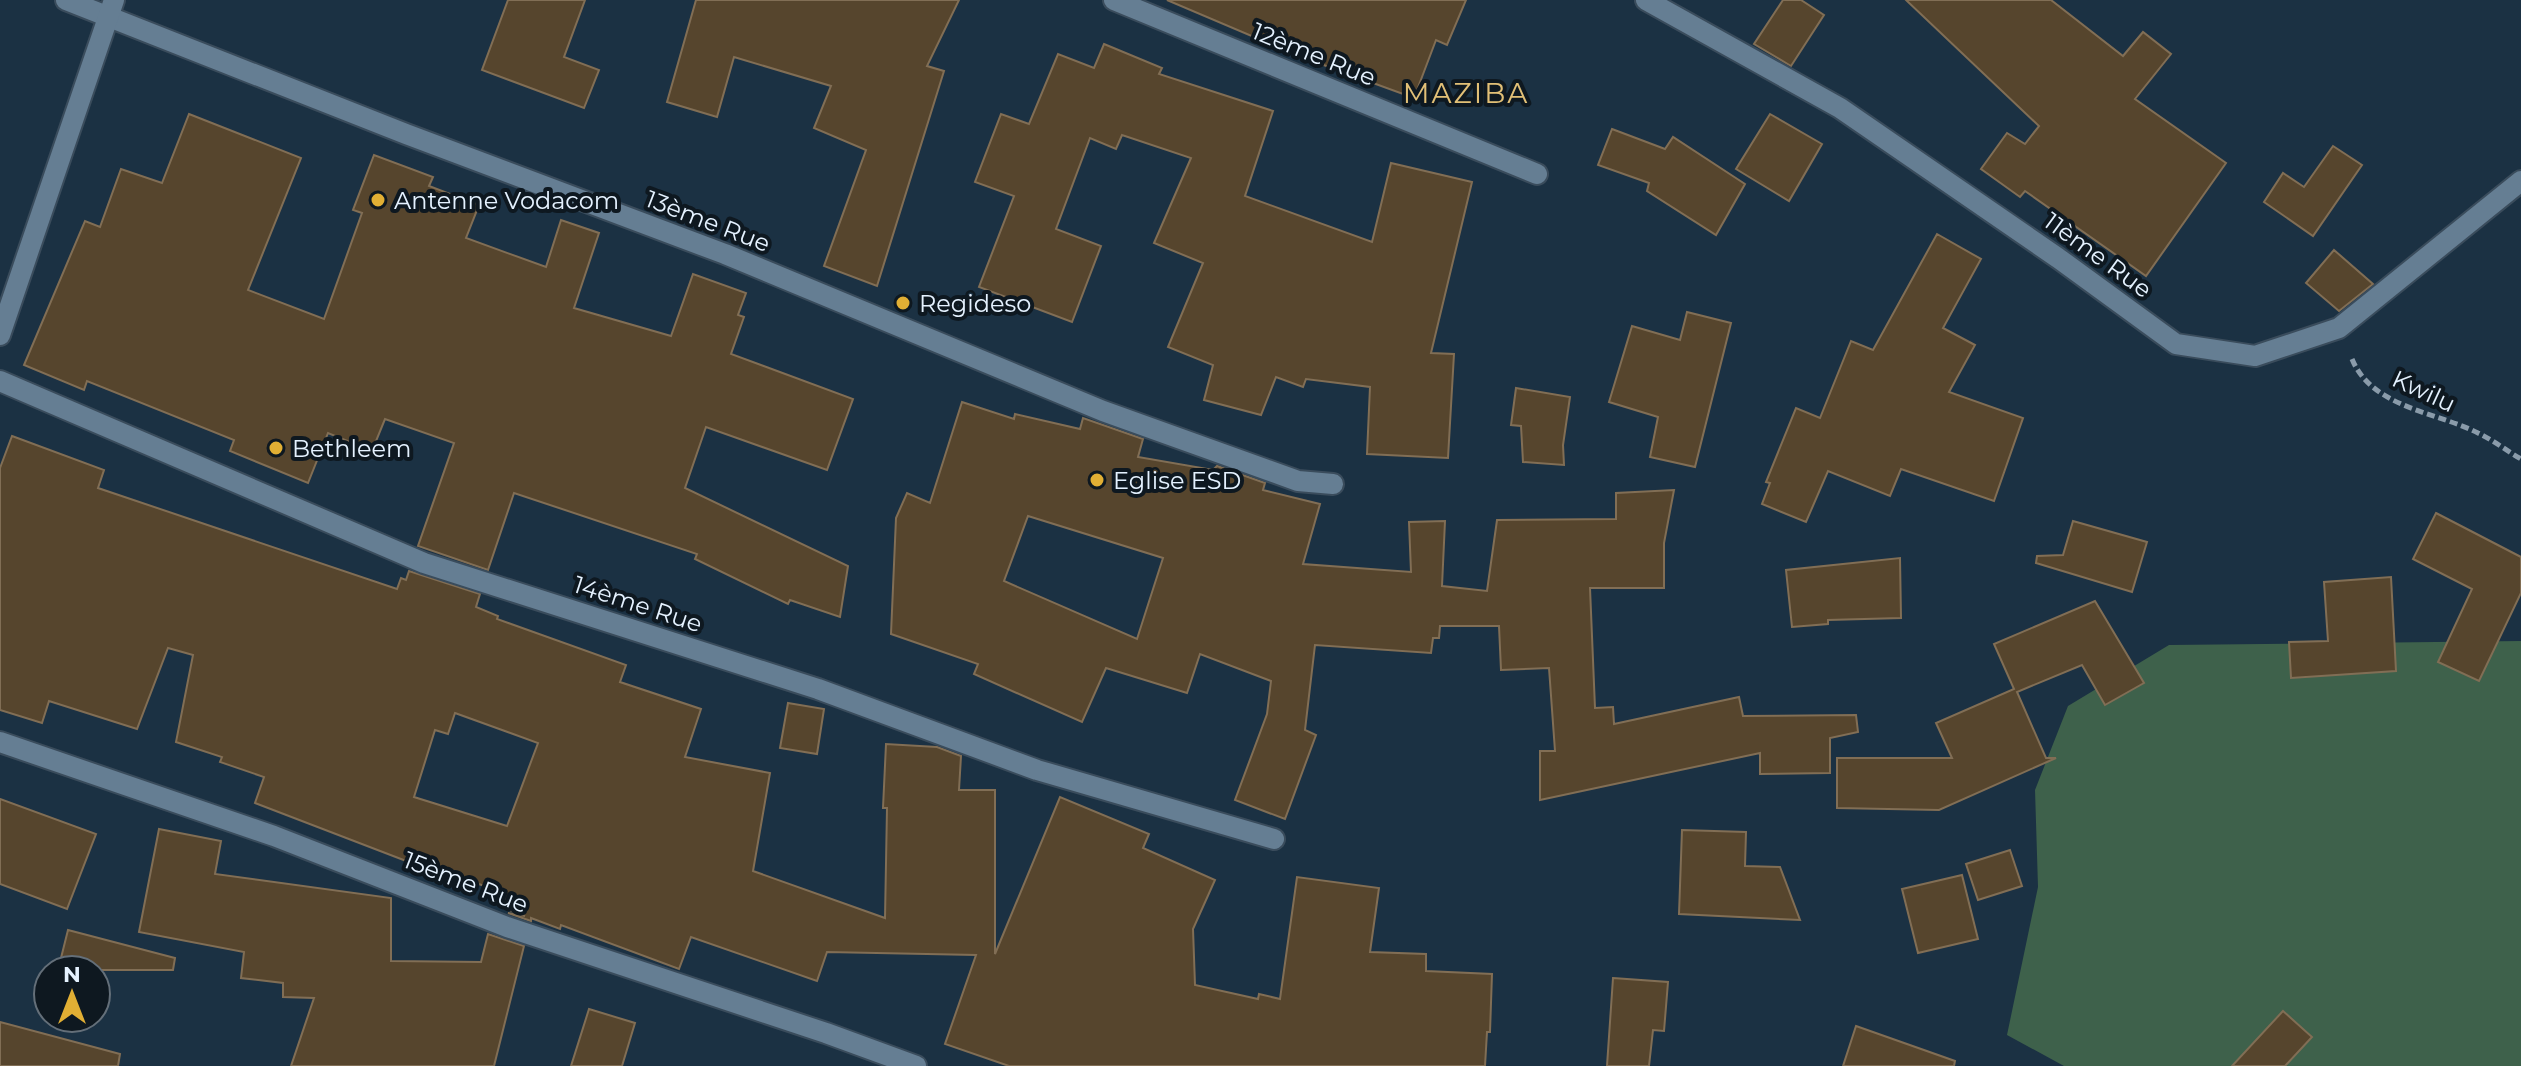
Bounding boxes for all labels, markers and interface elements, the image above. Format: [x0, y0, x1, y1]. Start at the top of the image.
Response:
street label: 12ème Rue [1248, 16, 1380, 92]
district label: MAZIBA [1403, 76, 1529, 110]
street label: 13ème Rue [642, 184, 774, 258]
place label: Antenne Vodacom [394, 186, 619, 215]
marker: Antenne Vodacom [369, 191, 387, 209]
street label: 11ème Rue [2038, 206, 2158, 304]
place label: Regideso [919, 289, 1031, 318]
marker: Regideso [894, 294, 912, 312]
street label: Kwilu [2388, 364, 2460, 418]
place label: Bethleem [292, 434, 411, 463]
marker: Bethleem [267, 439, 285, 457]
place label: Eglise ESD [1113, 466, 1241, 495]
marker: Eglise ESD [1088, 471, 1106, 489]
street label: 14ème Rue [570, 570, 706, 638]
street label: 15ème Rue [400, 845, 532, 919]
north arrow [32, 954, 112, 1034]
text: N [63, 961, 81, 988]

